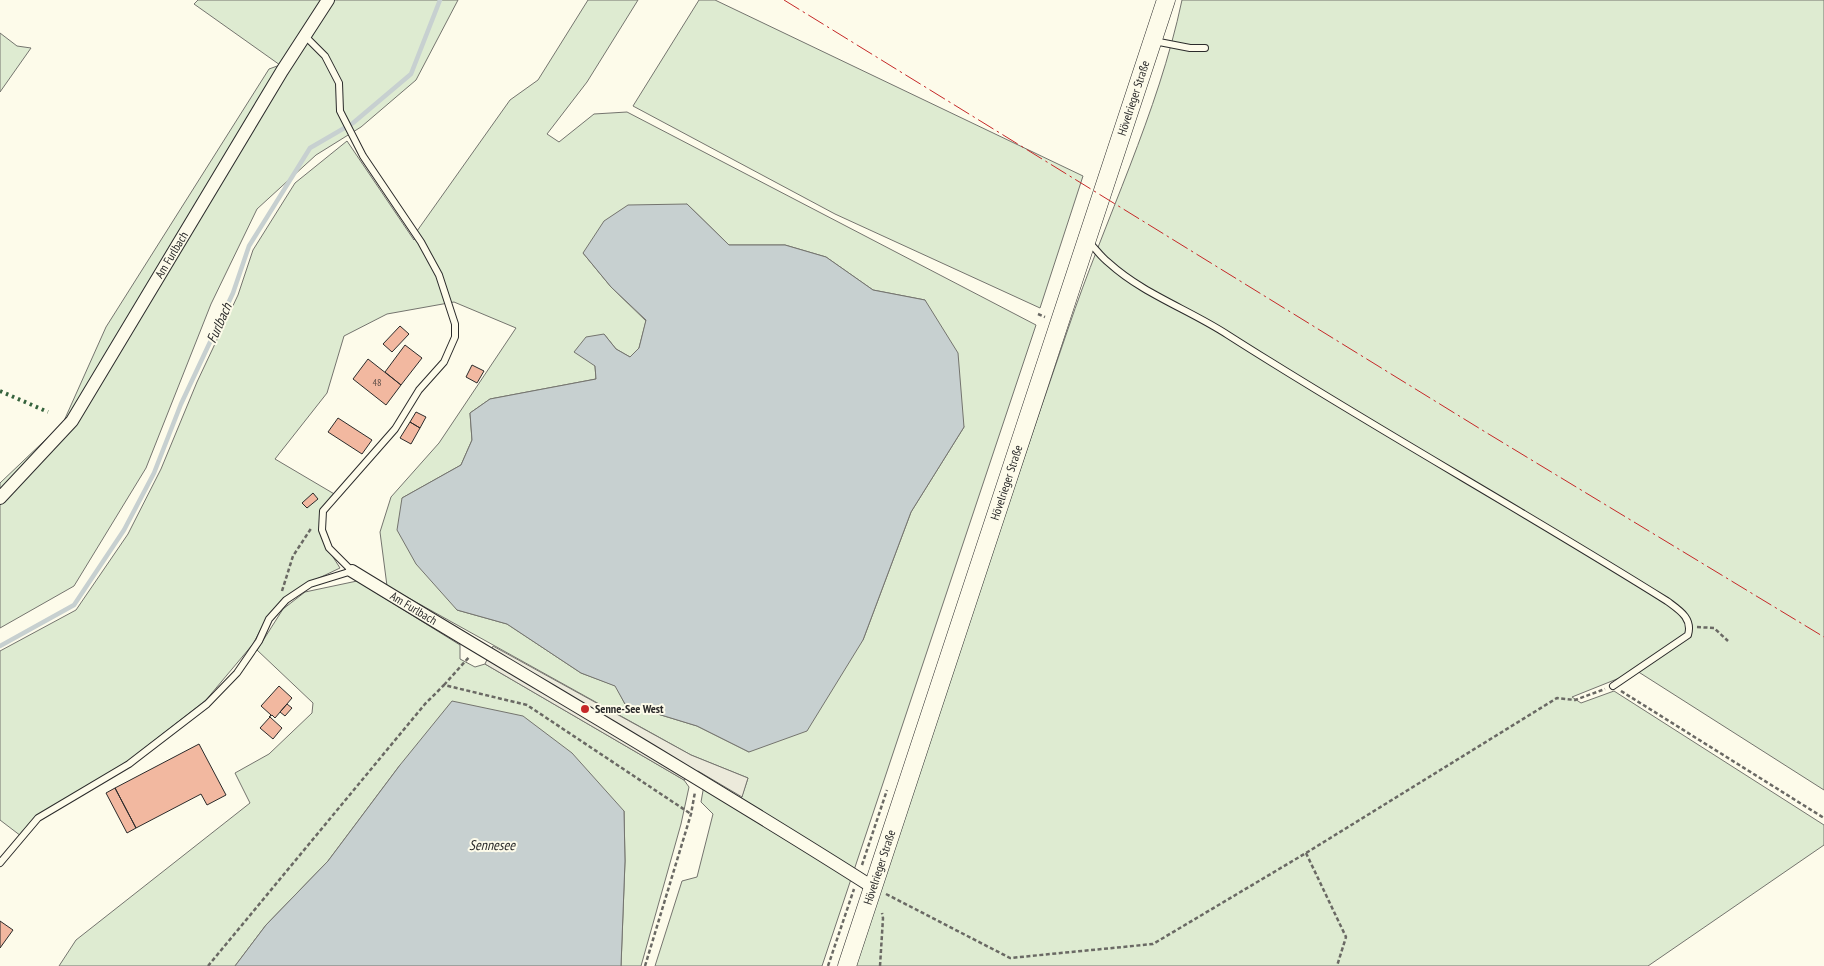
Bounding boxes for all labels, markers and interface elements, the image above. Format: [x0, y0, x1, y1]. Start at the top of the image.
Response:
street label: Hövelrieger Straße [1114, 58, 1153, 137]
street label: Am Furlbach [151, 229, 191, 281]
water label: Furlbach [202, 299, 236, 346]
house number: 48 [373, 376, 382, 389]
street label: Hövelrieger Straße [987, 443, 1026, 522]
street label: Am Furlbach [388, 588, 440, 628]
place label: Senne-See West [595, 701, 664, 716]
marker: Senne-See West [579, 703, 591, 715]
street label: Hövelrieger Straße [860, 828, 899, 907]
water label: Sennesee [469, 836, 516, 854]

